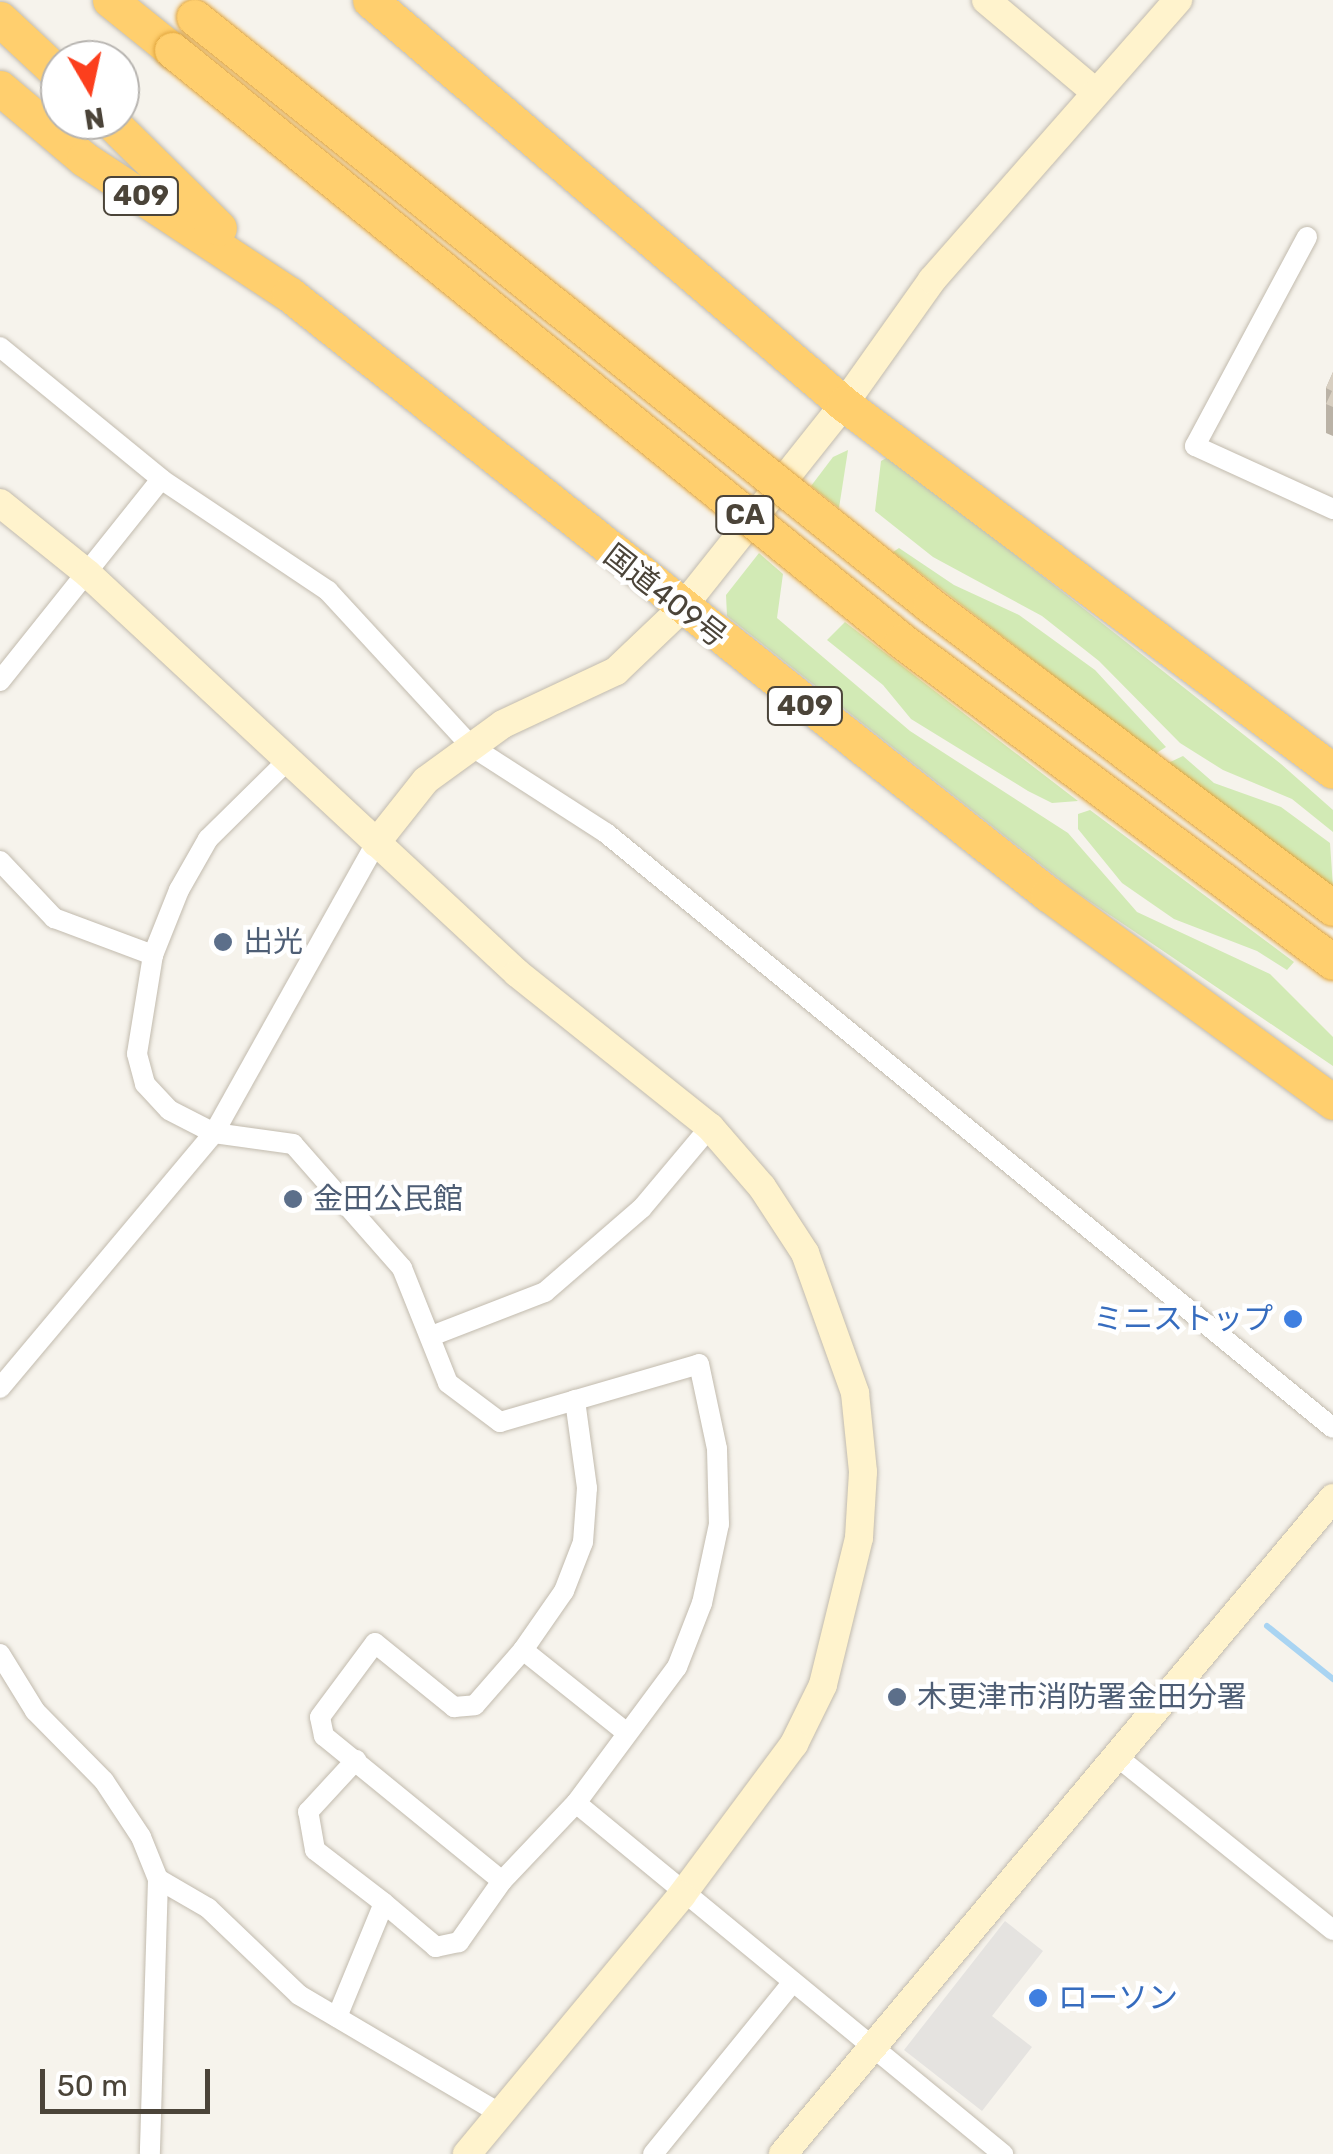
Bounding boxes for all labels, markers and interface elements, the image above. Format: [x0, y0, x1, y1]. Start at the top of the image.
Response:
north arrow [40, 40, 140, 140]
text: N [82, 100, 107, 136]
road number: 409 [101, 173, 181, 219]
road number: CA [715, 492, 775, 538]
street label: 国道409号 [597, 537, 733, 655]
road number: 409 [765, 683, 845, 729]
place label: 出光 [243, 924, 303, 960]
marker: 出光 [212, 931, 234, 953]
place label: 金田公民館 [313, 1181, 463, 1217]
marker: 金田公民館 [282, 1188, 304, 1210]
place label: ミニストップ [1093, 1301, 1273, 1337]
marker: ミニストップ [1282, 1308, 1304, 1330]
place label: 木更津市消防署金田分署 [917, 1679, 1247, 1715]
marker: 木更津市消防署金田分署 [886, 1686, 908, 1708]
place label: ローソン [1058, 1980, 1178, 2016]
marker: ローソン [1027, 1987, 1049, 2009]
scale bar [45, 2049, 215, 2111]
text: 50 m [57, 2068, 128, 2104]

